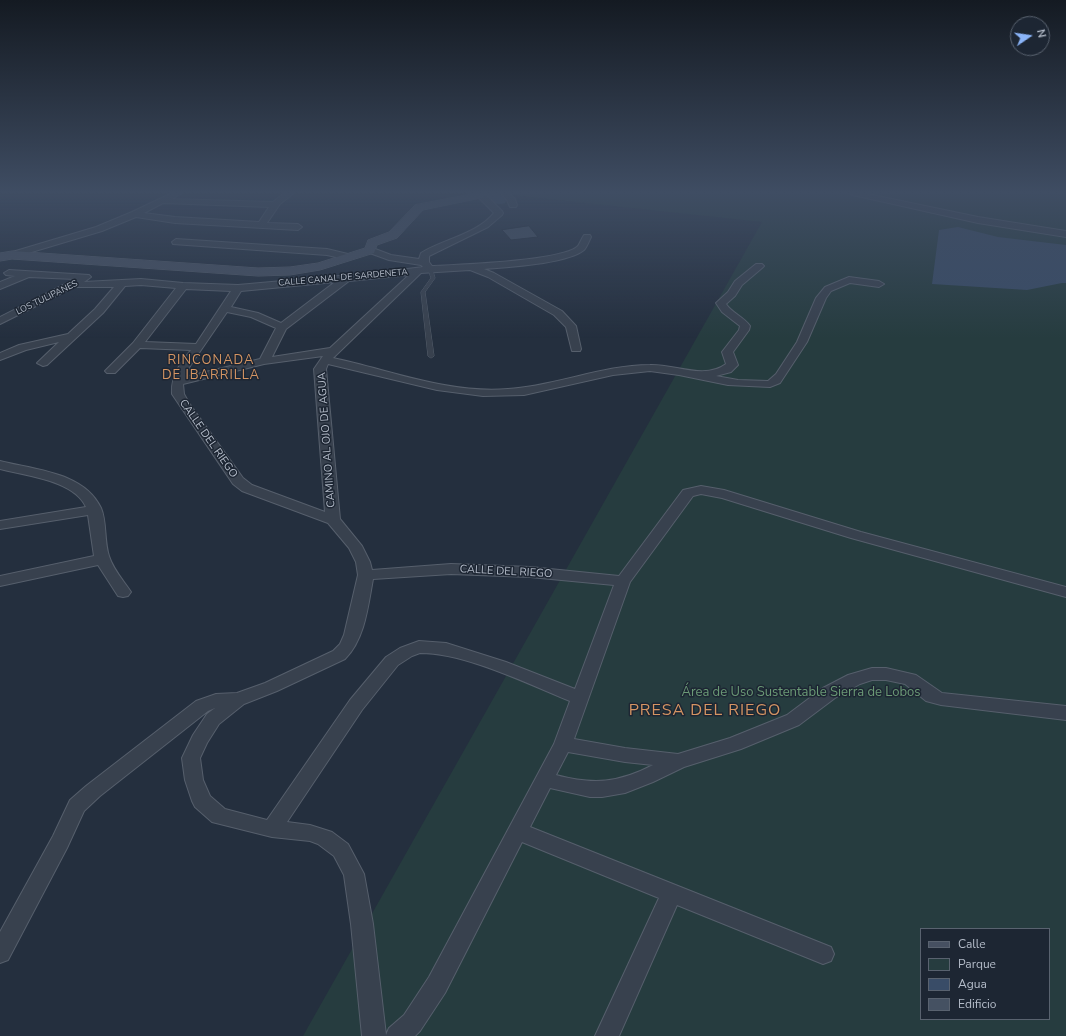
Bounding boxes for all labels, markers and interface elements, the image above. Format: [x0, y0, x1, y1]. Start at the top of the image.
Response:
north arrow [1010, 16, 1050, 56]
text: N [1033, 28, 1049, 39]
street label: CALLE CANAL DE SARDENETA [278, 267, 408, 289]
street label: LOS TULIPANES [14, 278, 80, 318]
district label: RINCONADA DE IBARRILLA [162, 353, 260, 384]
street label: CAMINO AL OJO DE AGUA [316, 372, 338, 508]
street label: CALLE DEL RIEGO [176, 397, 240, 481]
street label: CALLE DEL RIEGO [459, 563, 553, 581]
park label: Área de Uso Sustentable Sierra de Lobos [681, 685, 921, 701]
district label: PRESA DEL RIEGO [629, 701, 781, 721]
legend [920, 928, 1050, 1020]
text: Calle [958, 936, 986, 952]
text: Parque [958, 956, 996, 972]
text: Agua [958, 976, 987, 992]
text: Edificio [958, 996, 996, 1012]

